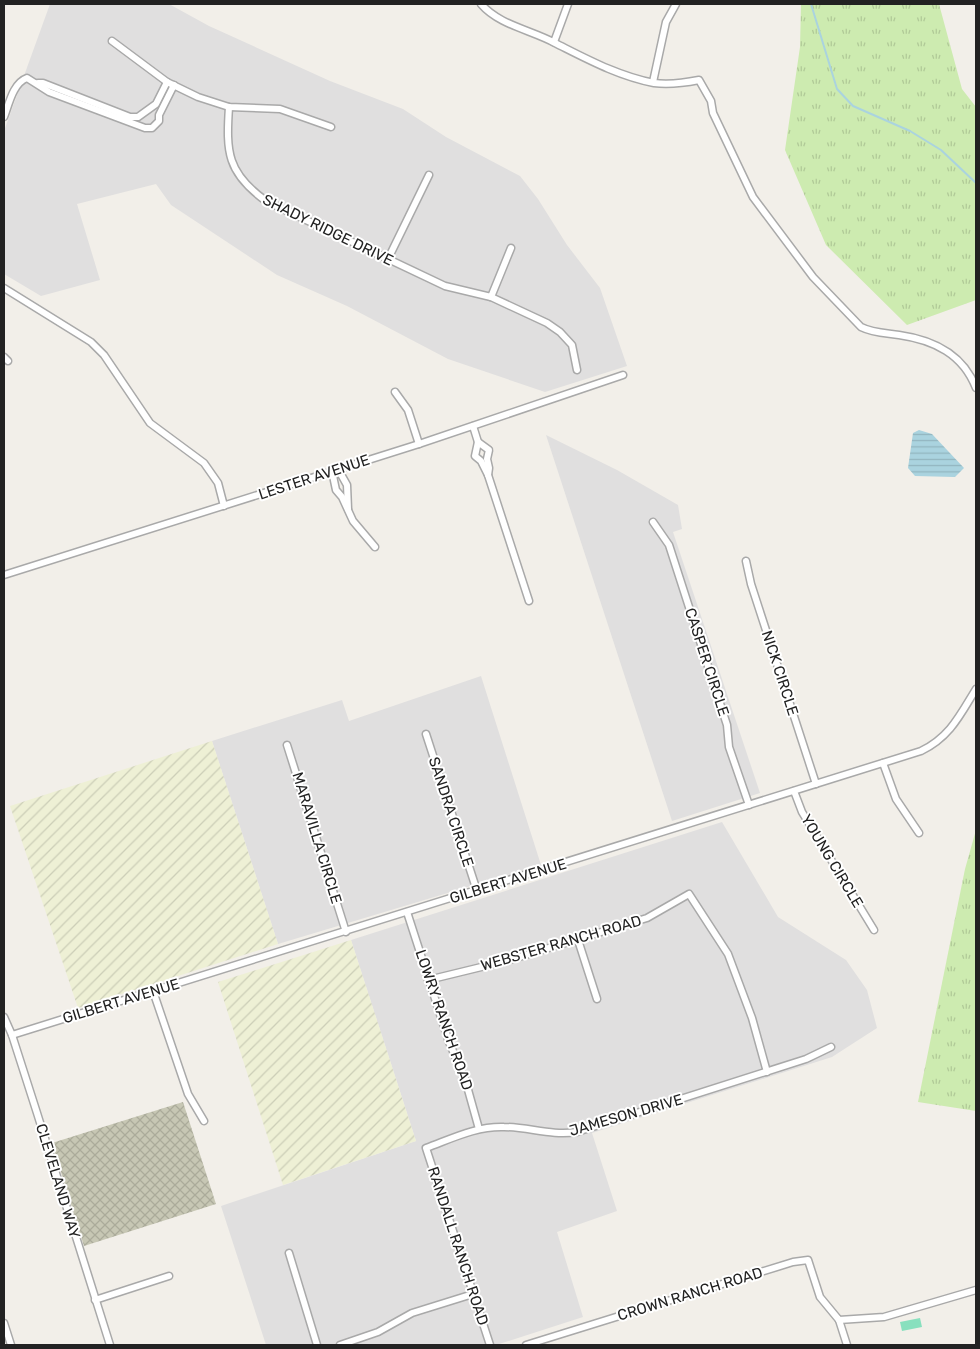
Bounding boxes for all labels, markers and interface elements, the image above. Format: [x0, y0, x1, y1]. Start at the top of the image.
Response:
street label: SHADY RIDGE DRIVE [260, 190, 396, 270]
street label: LESTER AVENUE [256, 451, 372, 503]
street label: CASPER CIRCLE [681, 606, 733, 718]
street label: NICK CIRCLE [758, 628, 802, 718]
street label: SANDRA CIRCLE [425, 755, 477, 869]
street label: MARAVILLA CIRCLE [288, 770, 346, 906]
street label: YOUNG CIRCLE [797, 811, 867, 911]
street label: GILBERT AVENUE [447, 855, 569, 907]
street label: WEBSTER RANCH ROAD [479, 911, 643, 975]
street label: LOWRY RANCH ROAD [411, 947, 477, 1093]
street label: GILBERT AVENUE [60, 975, 182, 1027]
street label: JAMESON DRIVE [567, 1090, 685, 1140]
street label: CLEVELAND WAY [32, 1121, 84, 1241]
street label: RANDALL RANCH ROAD [424, 1165, 492, 1327]
street label: CROWN RANCH ROAD [615, 1263, 765, 1325]

